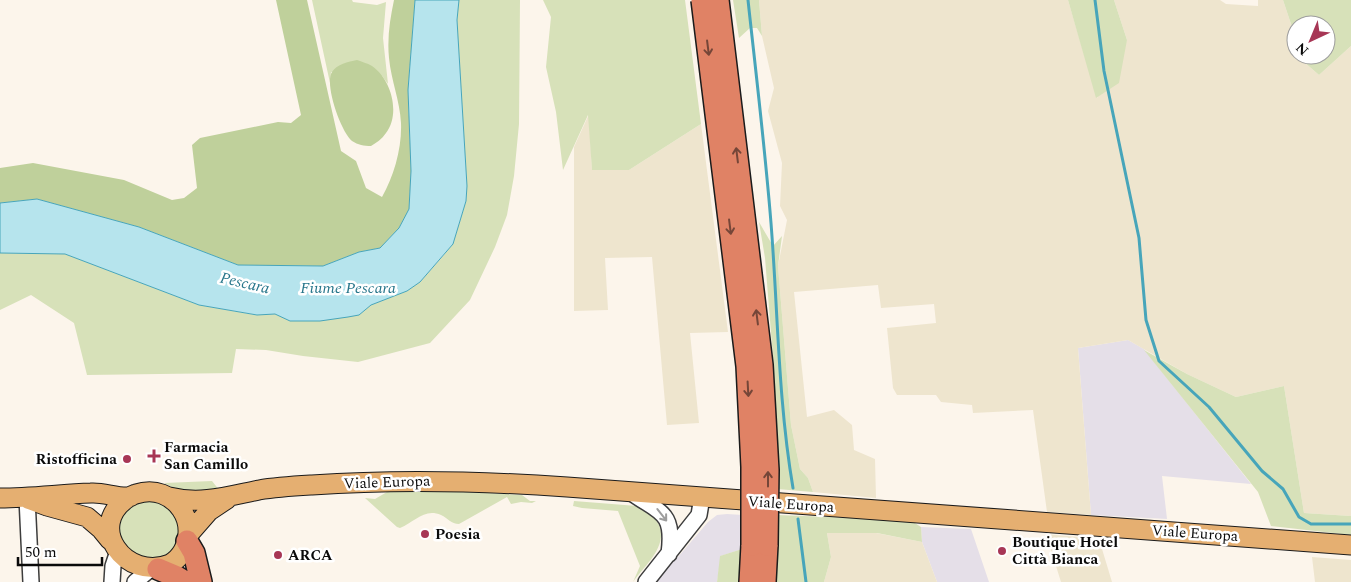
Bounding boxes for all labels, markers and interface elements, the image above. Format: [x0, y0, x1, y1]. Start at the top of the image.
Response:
north arrow [1286, 15, 1336, 65]
text: N [1291, 37, 1314, 61]
one-way arrow [703, 40, 713, 56]
one-way arrow [732, 148, 742, 164]
one-way arrow [725, 219, 735, 235]
water label: Pescara [218, 266, 272, 300]
water label: Fiume Pescara [300, 276, 396, 300]
one-way arrow [752, 309, 762, 325]
one-way arrow [743, 380, 753, 396]
place label: Farmacia San Camillo [164, 436, 248, 476]
place label: Ristofficina [35, 448, 117, 471]
marker: Farmacia San Camillo [148, 450, 160, 462]
marker: Ristofficina [121, 453, 133, 465]
street label: Viale Europa [343, 469, 431, 496]
one-way arrow [763, 471, 773, 487]
street label: Viale Europa [747, 490, 836, 519]
one-way arrow [656, 508, 667, 521]
street label: Viale Europa [1151, 519, 1240, 548]
place label: Poesia [435, 523, 480, 546]
marker: Poesia [419, 528, 431, 540]
place label: Boutique Hotel Città Bianca [1012, 531, 1118, 571]
scale bar [18, 534, 101, 566]
text: 50 m [25, 541, 57, 564]
place label: ARCA [288, 544, 333, 567]
marker: Boutique Hotel Città Bianca [996, 545, 1008, 557]
marker: ARCA [272, 549, 284, 561]

